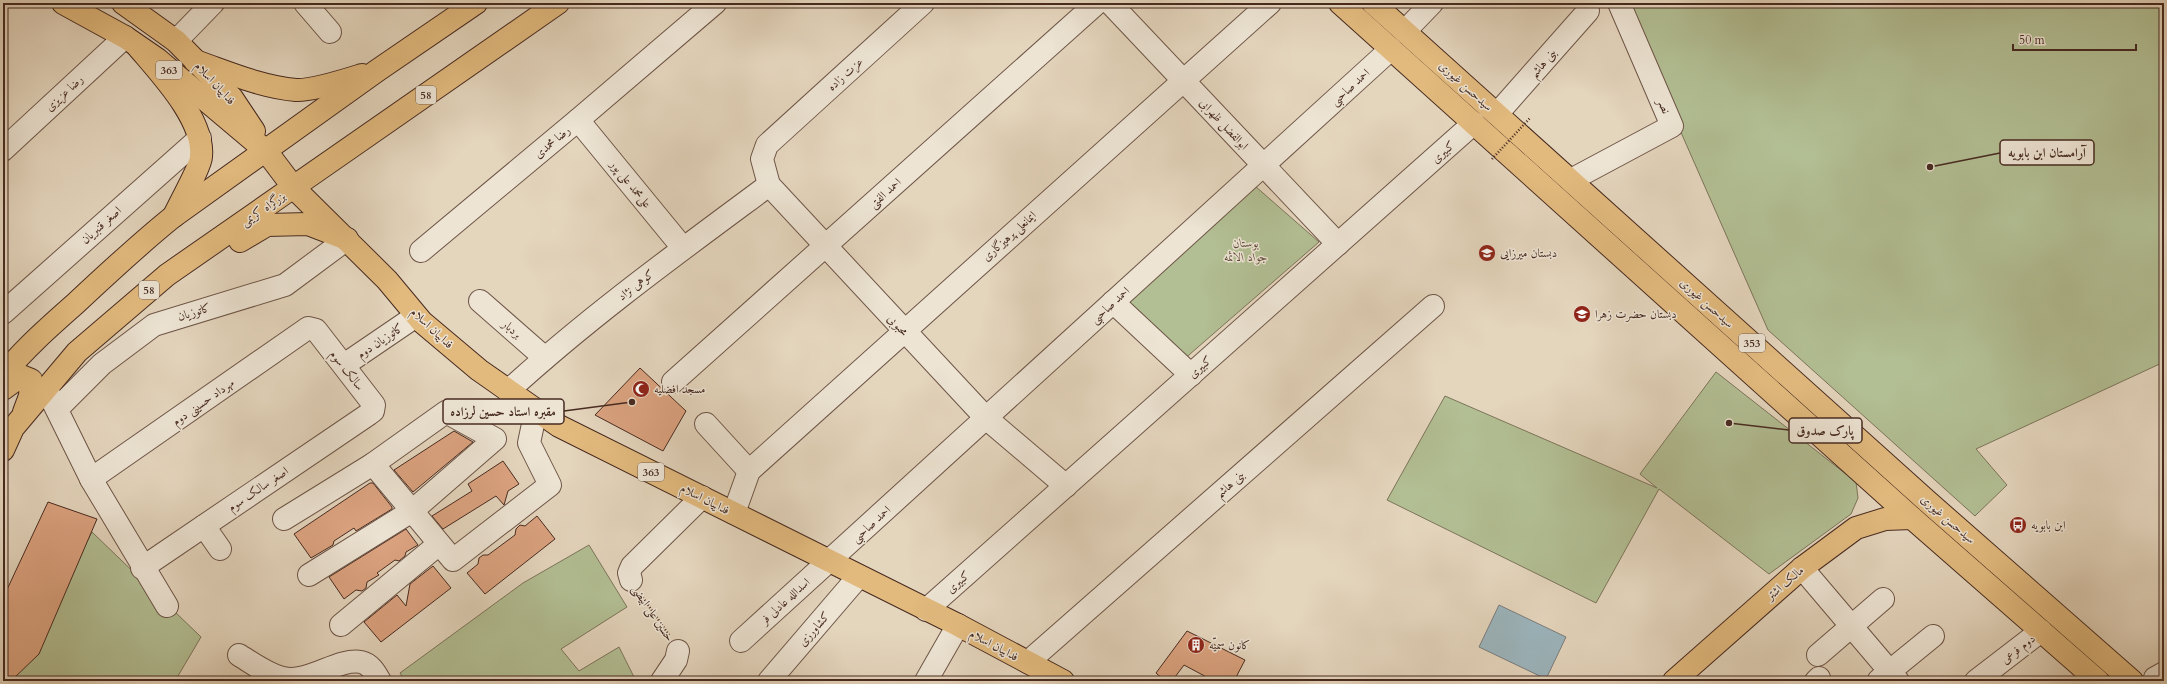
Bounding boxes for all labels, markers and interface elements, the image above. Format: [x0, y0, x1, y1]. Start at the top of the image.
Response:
scale bar [2013, 26, 2136, 52]
text: 50 m [2019, 32, 2046, 48]
street label: بنی هاشم [1526, 45, 1563, 84]
street label: عزت زاده [824, 54, 867, 95]
street label: سیدحسن غیوری [1435, 57, 1497, 115]
street label: فداییان اسلام [189, 58, 239, 110]
road number: 363 [156, 61, 182, 79]
street label: احمد صاحبی [1327, 65, 1375, 110]
street label: رضا عزیزی [42, 71, 87, 115]
road number: 58 [416, 86, 436, 104]
street label: نصر [1653, 94, 1674, 116]
street label: ابوالفضل ظهرابی [1195, 95, 1252, 154]
street label: رضا محمدی [530, 122, 574, 162]
street label: کبیری [1428, 137, 1458, 167]
callout: آرامستان ابن بابویه [2000, 140, 2094, 165]
text: آرامستان ابن بابویه [2008, 144, 2088, 162]
street label: علی‌محمد علی پور [605, 156, 655, 212]
street label: احمد الفتی [865, 174, 906, 212]
street label: بزرگراه کریمی [237, 188, 289, 231]
street label: اصغر قنبریان [77, 202, 125, 247]
street label: ایمانعلی پرهیزگاری [978, 207, 1040, 265]
park label: بوستان جواد الائمه [1224, 235, 1268, 265]
school or university icon: دبستان میرزایی [1477, 243, 1497, 263]
place label: دبستان میرزایی [1500, 245, 1557, 261]
street label: کوهی نژاد [614, 266, 658, 304]
street label: سیدحسن غیوری [1676, 274, 1738, 332]
road number: 58 [139, 281, 159, 299]
street label: احمد صاحبی [1087, 283, 1135, 328]
street label: کاتوزیان [175, 299, 213, 325]
street label: فداییان اسلام [405, 304, 457, 354]
school or university icon: دبستان حضرت زهرا [1572, 304, 1592, 324]
place label: دبستان حضرت زهرا [1595, 306, 1677, 322]
street label: محبوبی [883, 311, 913, 341]
street label: بردبار [498, 315, 525, 342]
street label: کاتوزیان دوم [354, 320, 408, 365]
road number: 353 [1739, 334, 1765, 352]
street label: سالک سوم [324, 347, 368, 395]
street label: کبیری [1185, 352, 1215, 382]
street label: مهرداد حسینی دوم [169, 374, 239, 432]
mosque icon: مسجد افضلیه [631, 379, 651, 399]
place label: مسجد افضلیه [654, 381, 705, 397]
callout: مقبره استاد حسین لرزاده [443, 399, 564, 424]
text: مقبره استاد حسین لرزاده [450, 403, 556, 421]
callout: پارک صدوق [1789, 418, 1862, 443]
text: پارک صدوق [1796, 422, 1855, 440]
street label: اصغر سالک سوم [225, 463, 293, 518]
road number: 363 [638, 463, 664, 481]
street label: بنی هاشم [1212, 467, 1251, 504]
street label: فداییان اسلام [676, 480, 732, 521]
street label: سیدحسن غیوری [1917, 491, 1979, 548]
street label: احمد صاحبی [848, 502, 896, 547]
bus stop icon: ابن بابویه [2008, 515, 2028, 535]
place label: ابن بابویه [2031, 517, 2066, 533]
street label: مالک اشتر [1761, 562, 1807, 605]
street label: کبیری [943, 567, 973, 597]
street label: اسدالله عادلی فر [755, 574, 814, 629]
street label: حسین علی ابیضی [627, 581, 678, 645]
street label: کشاورزی [795, 608, 834, 650]
street label: فداییان اسلام [965, 625, 1021, 667]
street label: دوم فرعی [1998, 631, 2040, 670]
building icon: کانون سمیّه [1186, 635, 1206, 655]
place label: کانون سمیّه [1209, 637, 1251, 653]

